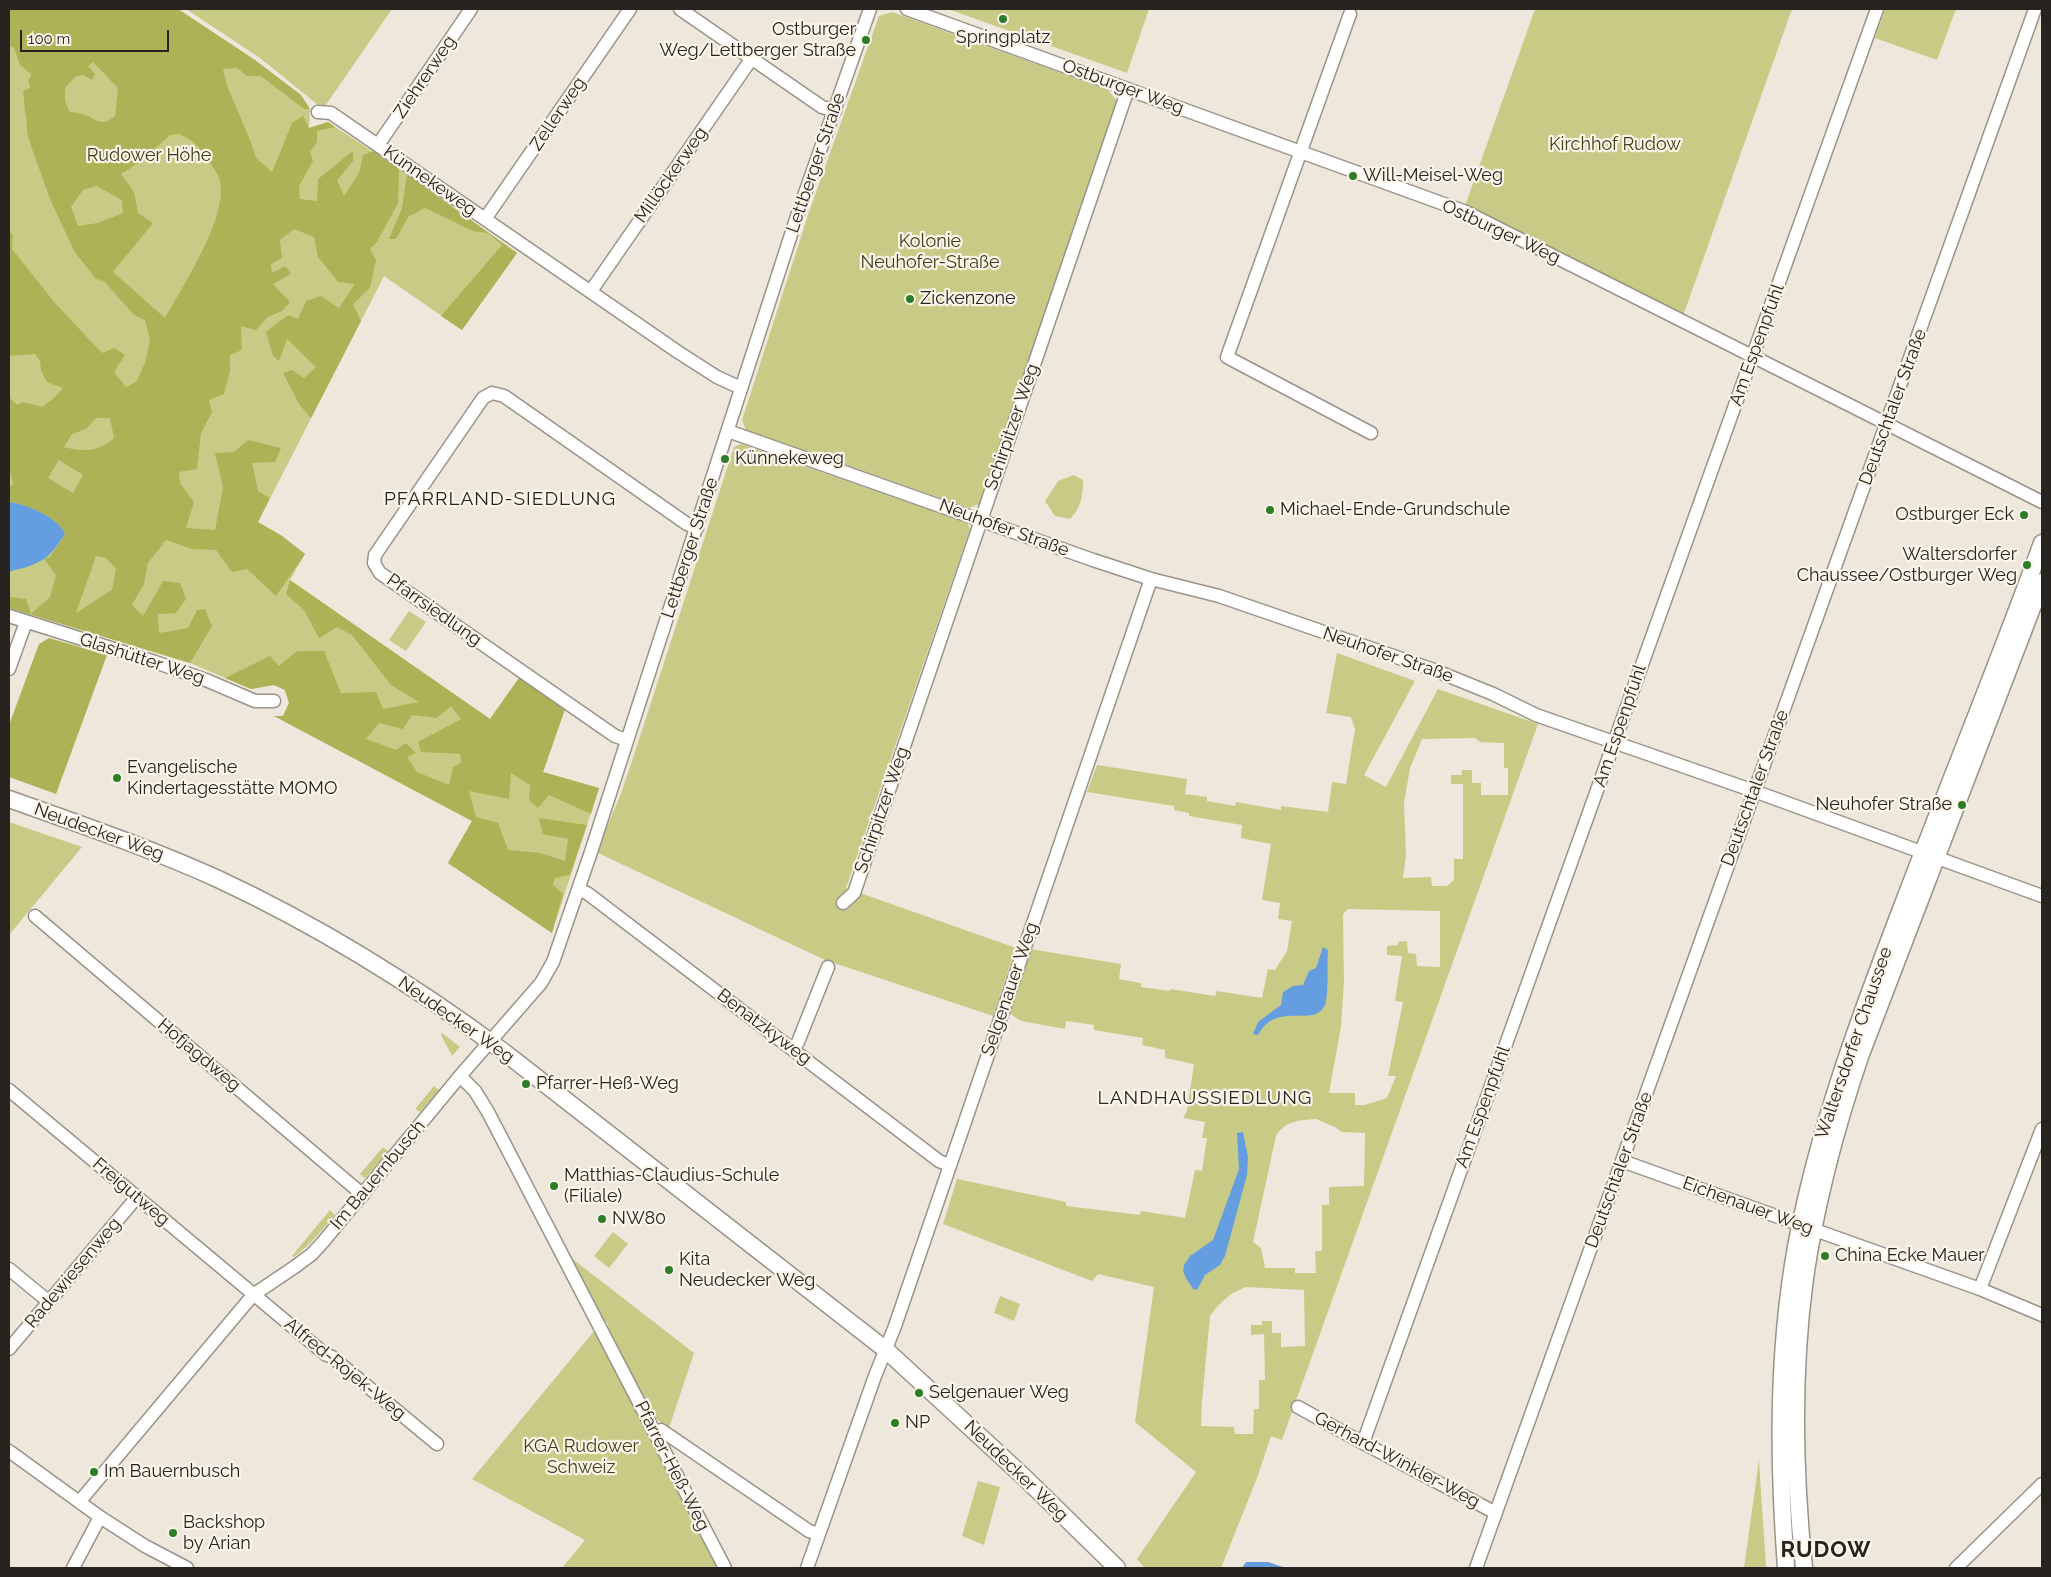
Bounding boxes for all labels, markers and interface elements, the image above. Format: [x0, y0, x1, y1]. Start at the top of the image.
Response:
marker: Springplatz [997, 13, 1009, 25]
place label: Ostburger Weg/Lettberger Straße [659, 19, 856, 62]
scale bar [22, 20, 171, 52]
place label: Springplatz [956, 27, 1050, 49]
text: 100 m [28, 30, 70, 48]
street label: Ziehrerweg [389, 31, 461, 123]
marker: Ostburger Weg/Lettberger Straße [860, 34, 872, 46]
street label: Ostburger Weg [1059, 55, 1187, 119]
street label: Zellerweg [525, 73, 591, 155]
street label: Lettberger Straße [782, 90, 850, 236]
street label: Millöckerweg [630, 123, 712, 227]
park label: Kirchhof Rudow [1549, 134, 1681, 156]
street label: Künnekeweg [379, 141, 481, 221]
park label: Rudower Höhe [87, 145, 211, 167]
place label: Will-Meisel-Weg [1363, 165, 1503, 187]
marker: Will-Meisel-Weg [1347, 170, 1359, 182]
street label: Ostburger Weg [1438, 195, 1564, 269]
park label: Kolonie Neuhofer-Straße [861, 231, 999, 274]
street label: Am Espenpfuhl [1725, 281, 1789, 409]
place label: Zickenzone [920, 288, 1016, 310]
marker: Zickenzone [904, 293, 916, 305]
street label: Deutschtaler Straße [1855, 326, 1931, 488]
street label: Schirpitzer Weg [980, 361, 1044, 493]
place label: Künnekeweg [735, 448, 844, 470]
marker: Künnekeweg [719, 453, 731, 465]
street label: Lettberger Straße [657, 475, 723, 621]
district label: PFARRLAND-SIEDLUNG [382, 488, 618, 510]
street label: Neuhofer Straße [936, 495, 1072, 561]
place label: Michael-Ende-Grundschule [1280, 499, 1510, 521]
marker: Michael-Ende-Grundschule [1264, 504, 1276, 516]
place label: Ostburger Eck [1895, 504, 2014, 526]
marker: Ostburger Eck [2018, 509, 2030, 521]
place label: Waltersdorfer Chaussee/Ostburger Weg [1797, 544, 2017, 586]
marker: Waltersdorfer Chaussee/Ostburger Weg [2021, 559, 2033, 571]
street label: Pfarrsiedlung [382, 569, 486, 651]
street label: Neuhofer Straße [1320, 623, 1456, 687]
street label: Glashütter Weg [77, 629, 207, 689]
street label: Am Espenpfuhl [1589, 662, 1651, 790]
street label: Deutschtaler Straße [1717, 707, 1793, 869]
street label: Schirpitzer Weg [850, 744, 914, 876]
place label: Evangelische Kindertagesstätte MOMO [127, 757, 337, 800]
marker: Evangelische Kindertagesstätte MOMO [111, 772, 123, 784]
place label: Neuhofer Straße [1815, 794, 1952, 816]
street label: Neudecker Weg [31, 799, 167, 865]
marker: Neuhofer Straße [1956, 799, 1968, 811]
street label: Selgenauer Weg [977, 919, 1043, 1059]
street label: Waltersdorfer Chaussee [1811, 944, 1897, 1142]
street label: Neudecker Weg [394, 972, 518, 1068]
street label: Benatzkyweg [712, 984, 816, 1070]
street label: Hofjagdweg [153, 1014, 245, 1096]
street label: Am Espenpfuhl [1451, 1043, 1515, 1171]
place label: Pfarrer-Heß-Weg [536, 1073, 679, 1095]
marker: Pfarrer-Heß-Weg [520, 1078, 532, 1090]
district label: LANDHAUSSIEDLUNG [1096, 1087, 1314, 1109]
street label: Deutschtaler Straße [1581, 1089, 1657, 1251]
street label: Im Bauernbusch [326, 1116, 430, 1234]
street label: Freigutweg [88, 1153, 174, 1231]
place label: Matthias-Claudius-Schule (Filiale) [564, 1165, 779, 1208]
street label: Eichenauer Weg [1680, 1172, 1816, 1240]
marker: Matthias-Claudius-Schule (Filiale) [548, 1180, 560, 1192]
place label: NW80 [612, 1208, 666, 1230]
street label: Radewiesenweg [20, 1213, 126, 1333]
marker: NW80 [596, 1213, 608, 1225]
place label: China Ecke Mauer [1835, 1245, 1985, 1267]
place label: Kita Neudecker Weg [679, 1249, 815, 1292]
marker: China Ecke Mauer [1819, 1250, 1831, 1262]
marker: Kita Neudecker Weg [663, 1264, 675, 1276]
street label: Alfred-Rojek-Weg [280, 1313, 410, 1425]
place label: Selgenauer Weg [929, 1382, 1069, 1404]
marker: Selgenauer Weg [913, 1387, 925, 1399]
street label: Pfarrer-Heß-Weg [630, 1397, 714, 1535]
street label: Gerhard-Winkler-Weg [1311, 1407, 1483, 1513]
place label: NP [905, 1412, 930, 1434]
street label: Neudecker Weg [959, 1416, 1073, 1526]
marker: NP [889, 1417, 901, 1429]
park label: KGA Rudower Schweiz [523, 1436, 639, 1478]
place label: Im Bauernbusch [104, 1461, 240, 1483]
marker: Im Bauernbusch [88, 1466, 100, 1478]
place label: Backshop by Arian [183, 1512, 265, 1555]
marker: Backshop by Arian [167, 1527, 179, 1539]
district label: RUDOW [1780, 1537, 1872, 1563]

